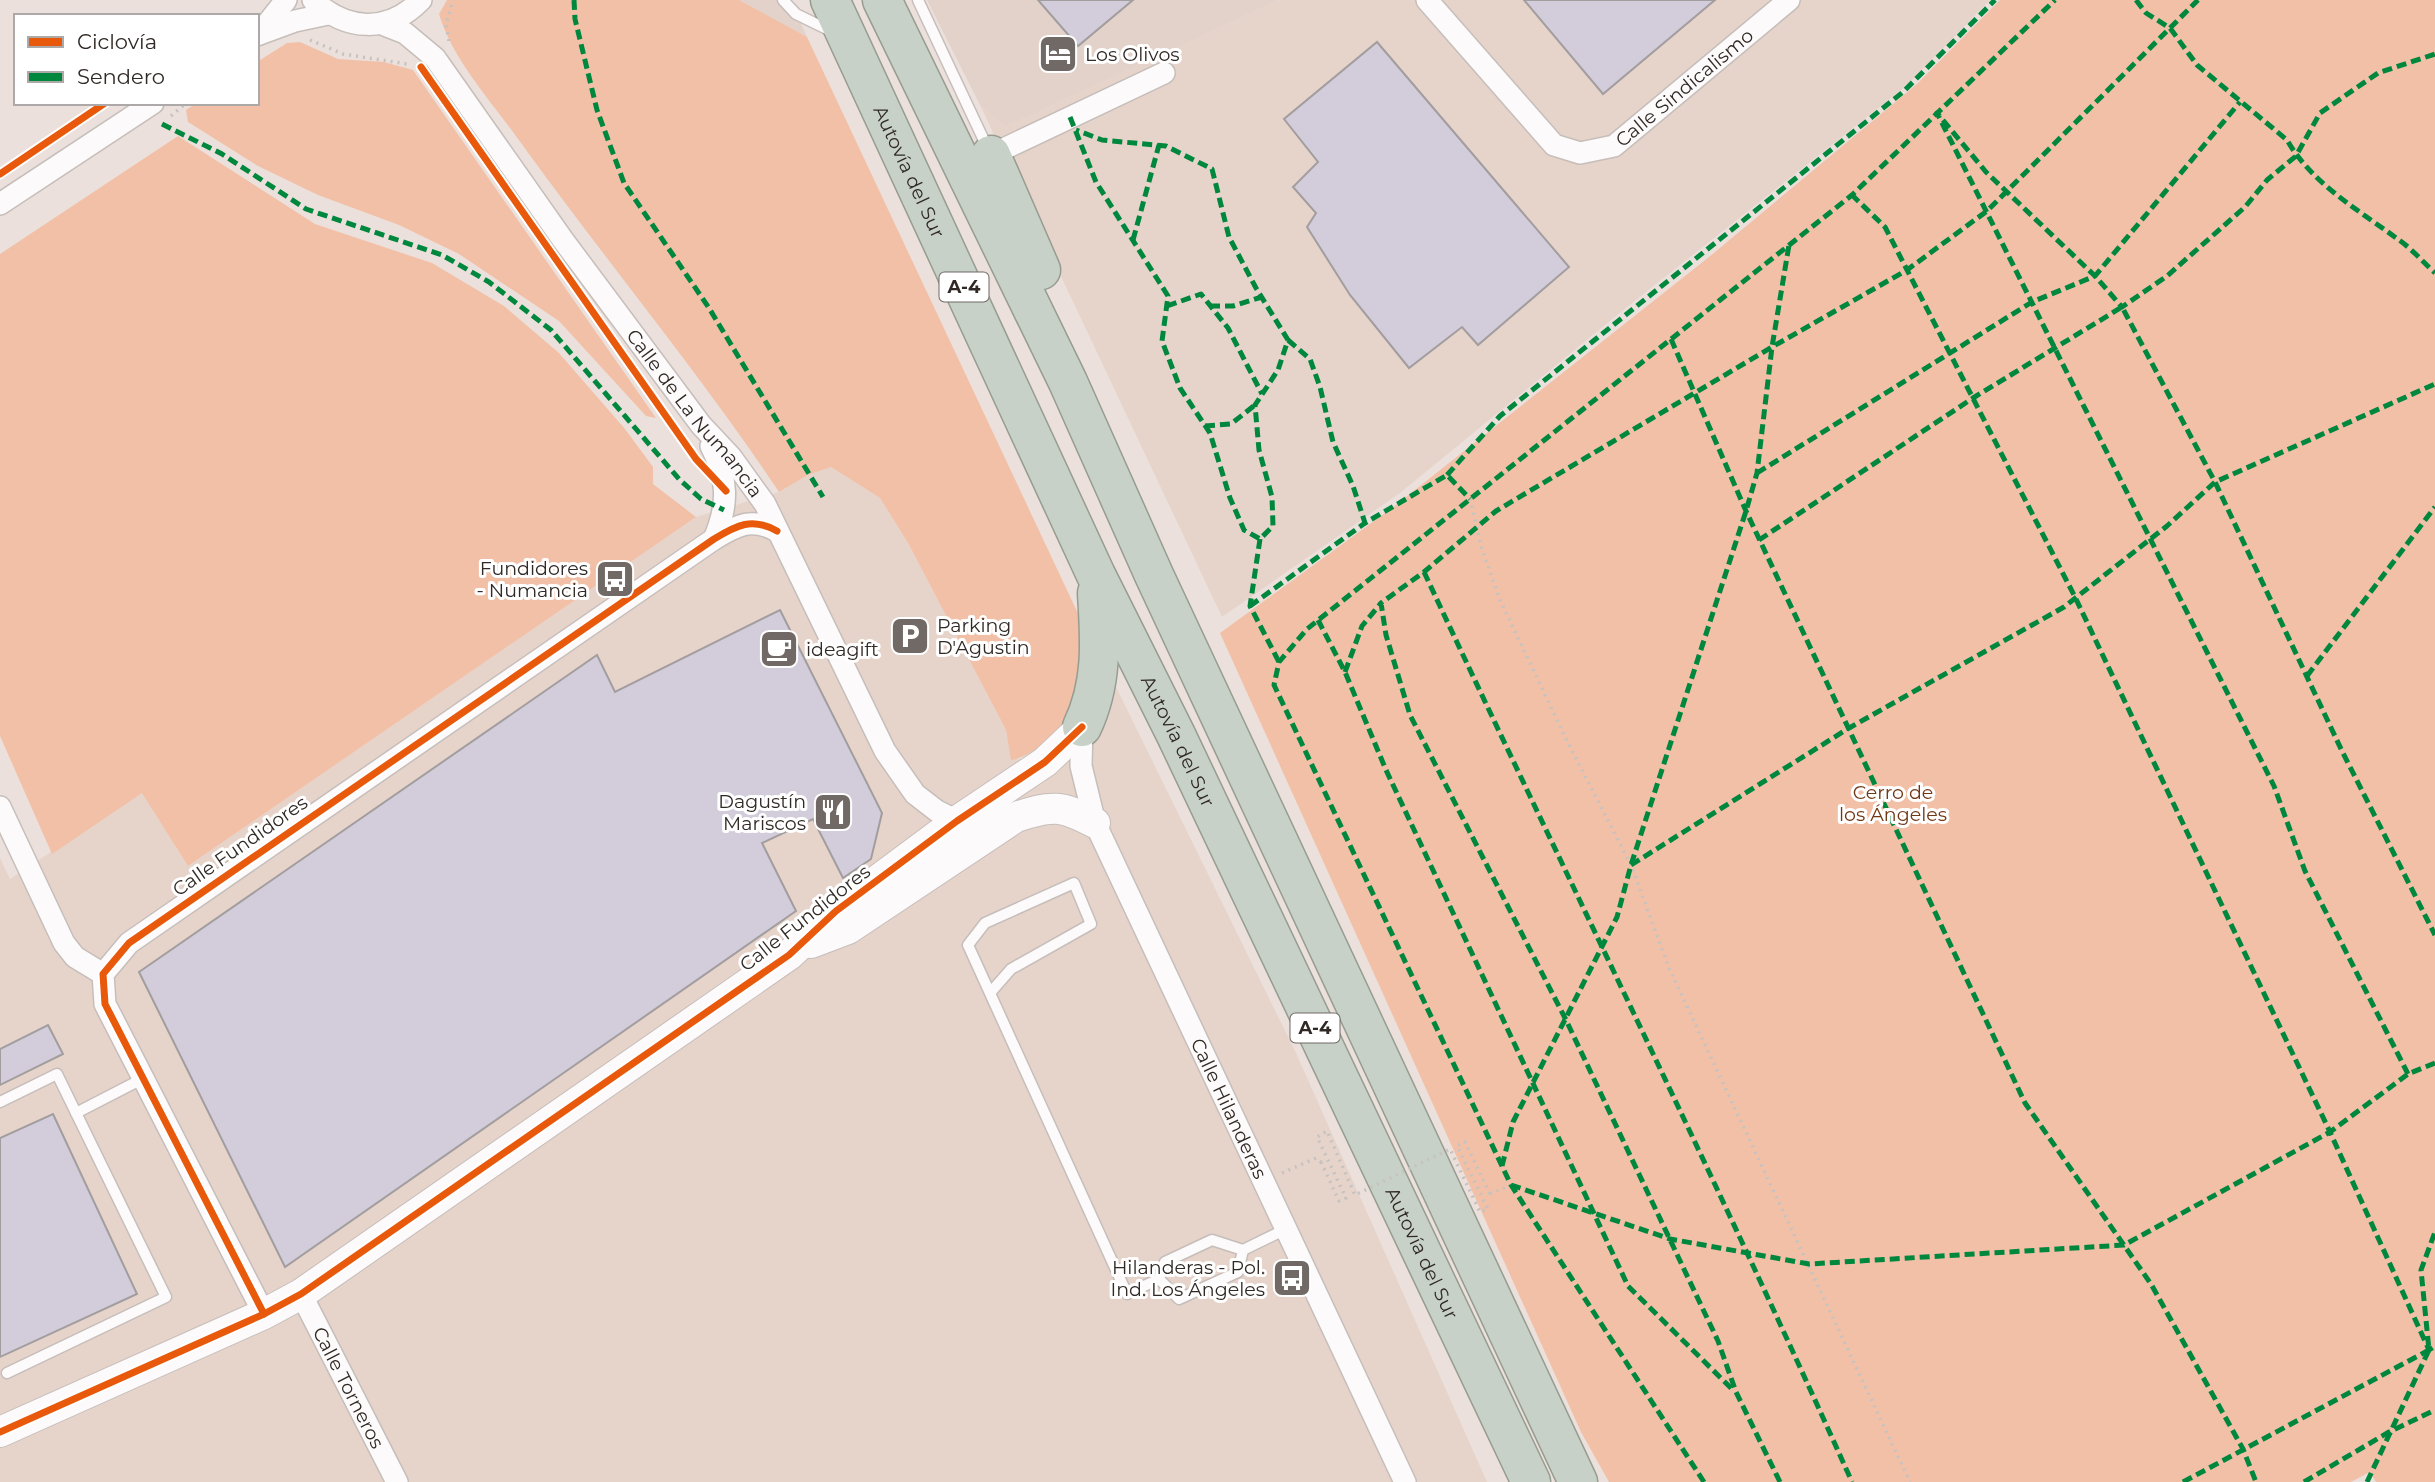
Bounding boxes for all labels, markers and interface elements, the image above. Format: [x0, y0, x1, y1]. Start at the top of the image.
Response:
legend [14, 14, 259, 105]
street label: Calle Sindicalismo [1611, 23, 1758, 152]
text: Ciclovía [77, 29, 157, 54]
hotel icon: Los Olivos [1037, 33, 1079, 75]
place label: Los Olivos [1085, 43, 1180, 66]
text: Sendero [77, 64, 165, 89]
street label: Autovía del Sur [869, 102, 950, 241]
road number: A-4 [940, 272, 988, 302]
street label: Calle de La Numancia [622, 325, 768, 502]
place label: Fundidores - Numancia [476, 557, 588, 602]
bus stop icon: Fundidores - Numancia [594, 558, 636, 600]
place label: Parking D'Agustin [937, 614, 1030, 659]
parking icon: Parking D'Agustin [889, 615, 931, 657]
cafe icon: ideagift [758, 628, 800, 670]
place label: ideagift [806, 638, 879, 661]
street label: Autovía del Sur [1137, 672, 1220, 811]
park label: Cerro de los Ángeles [1839, 781, 1947, 826]
place label: Dagustín Mariscos [718, 790, 806, 835]
street label: Calle Fundidores [168, 791, 312, 901]
restaurant icon: Dagustín Mariscos [812, 791, 854, 833]
street label: Calle Fundidores [735, 860, 875, 976]
road number: A-4 [1290, 1014, 1340, 1042]
street label: Calle Hilanderas [1186, 1034, 1272, 1182]
street label: Autovía del Sur [1381, 1183, 1463, 1323]
place label: Hilanderas - Pol. Ind. Los Ángeles [1111, 1256, 1265, 1301]
bus stop icon: Hilanderas - Pol. Ind. Los Ángeles [1271, 1257, 1313, 1299]
street label: Calle Torneros [308, 1323, 389, 1452]

